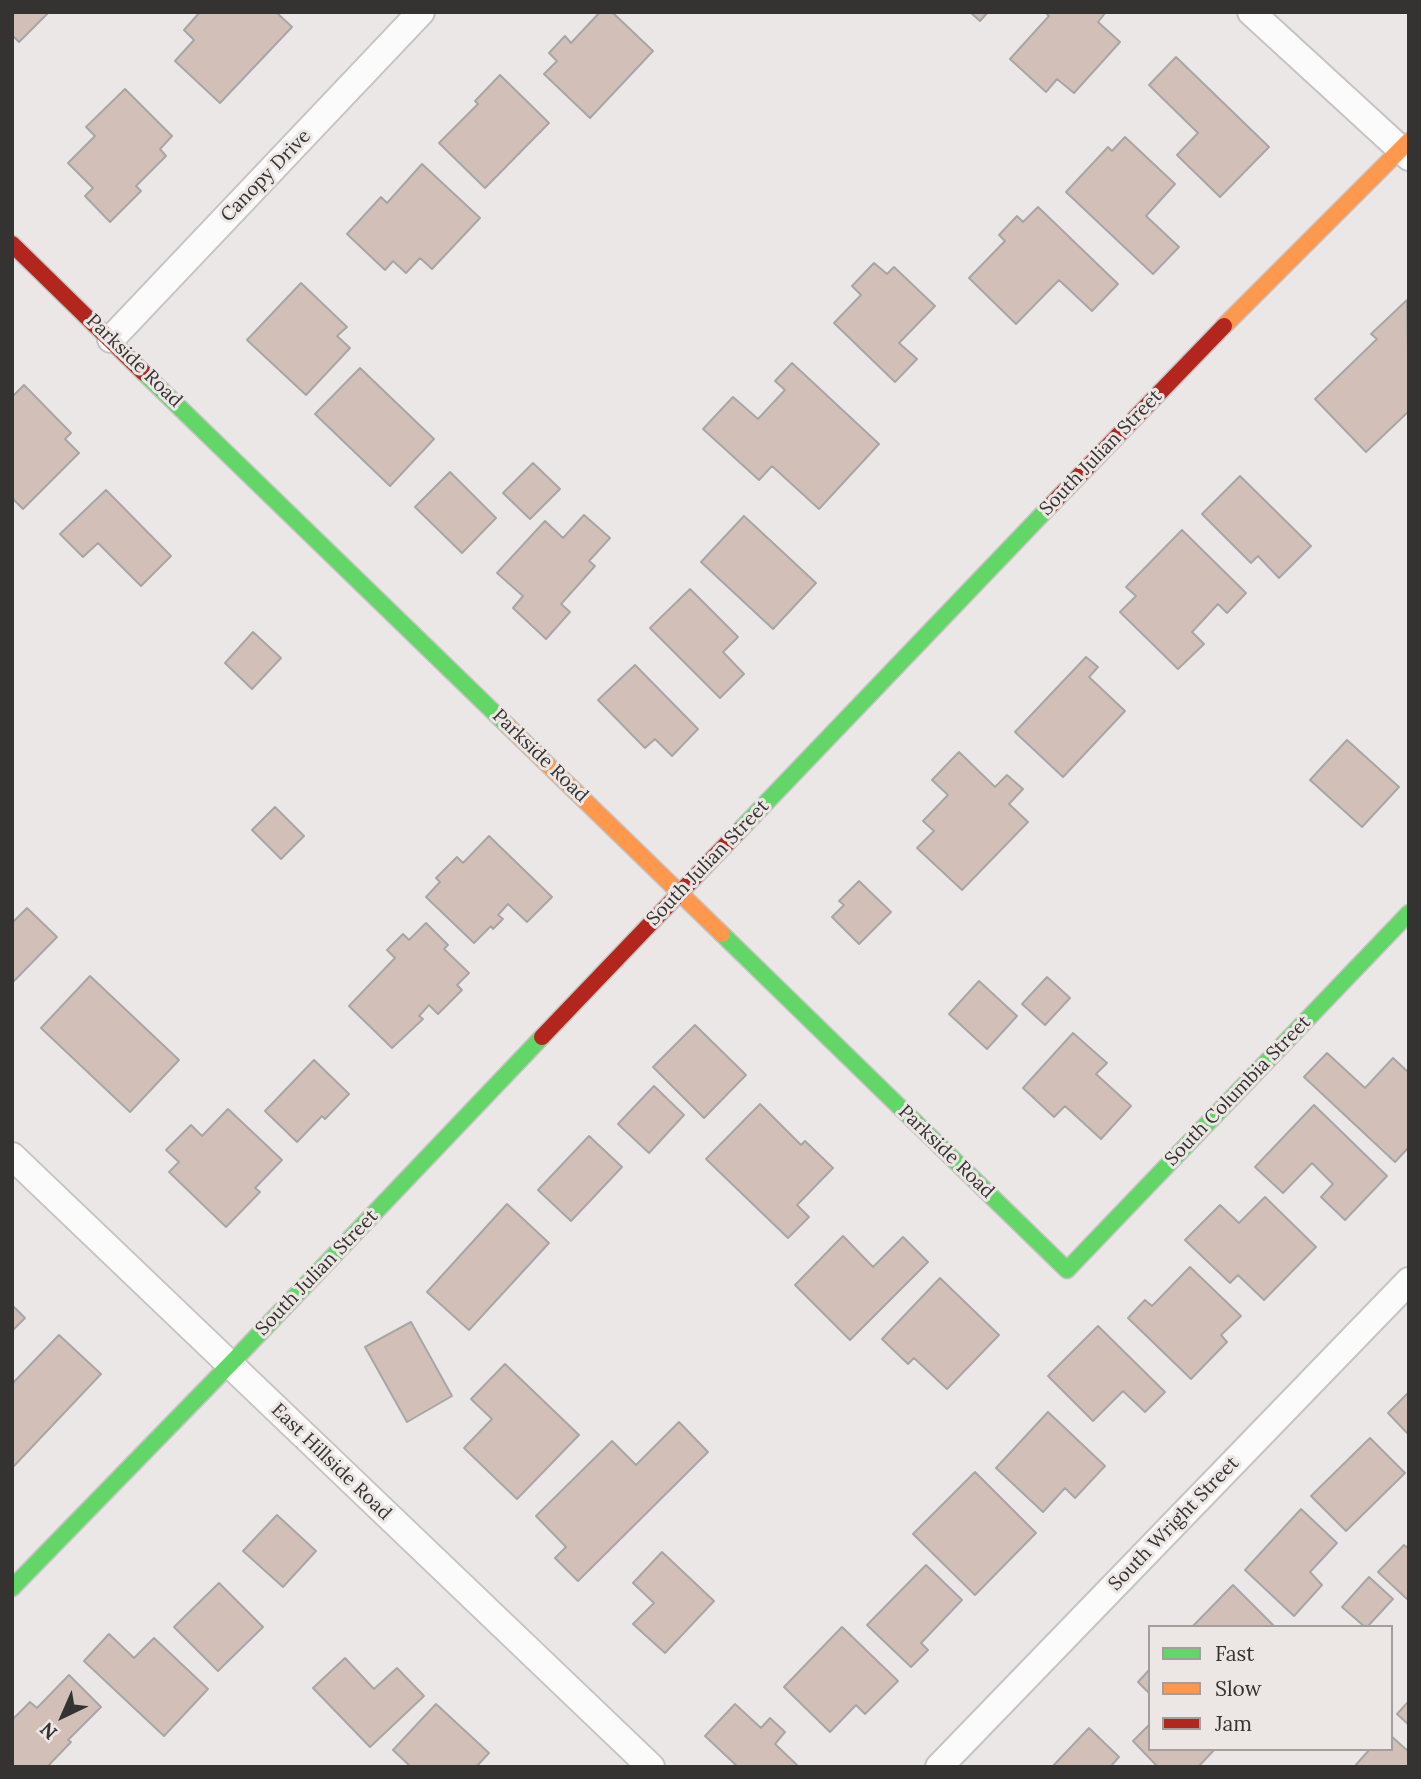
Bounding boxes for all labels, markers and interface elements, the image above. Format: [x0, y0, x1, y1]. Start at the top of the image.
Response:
street label: Canopy Drive [216, 125, 316, 227]
street label: Parkside Road [81, 310, 187, 412]
street label: South Julian Street [1035, 385, 1167, 521]
street label: Parkside Road [487, 705, 593, 807]
street label: South Julian Street [642, 795, 774, 931]
street label: South Columbia Street [1160, 1011, 1316, 1171]
street label: Parkside Road [893, 1101, 999, 1203]
street label: South Julian Street [251, 1205, 383, 1341]
street label: East Hillside Road [266, 1399, 396, 1525]
street label: South Wright Street [1104, 1452, 1244, 1596]
legend [1148, 1625, 1393, 1751]
text: Fast [1215, 1640, 1254, 1667]
text: Slow [1215, 1675, 1262, 1702]
north arrow [28, 1681, 98, 1751]
text: Jam [1215, 1710, 1252, 1737]
text: N [35, 1717, 62, 1745]

